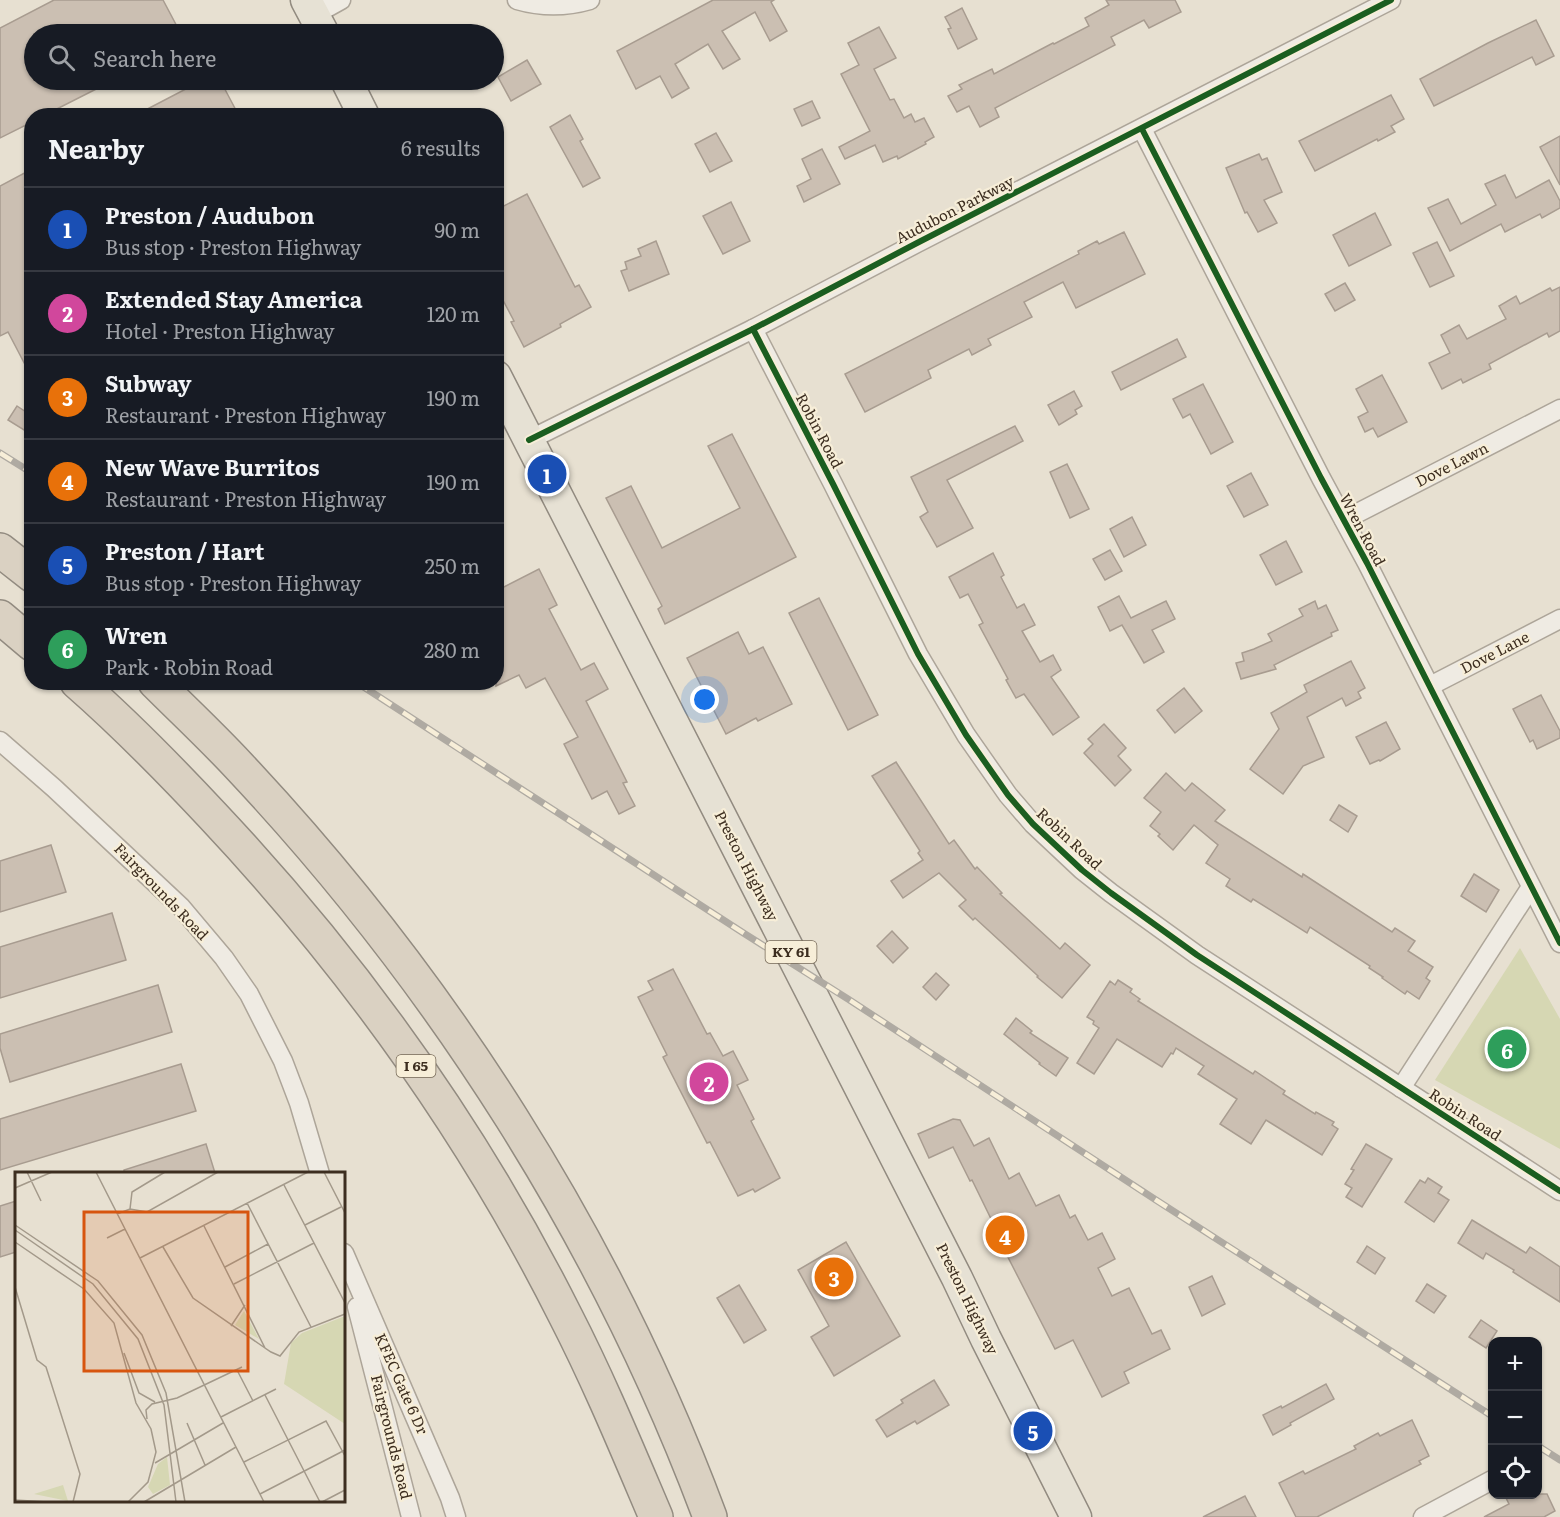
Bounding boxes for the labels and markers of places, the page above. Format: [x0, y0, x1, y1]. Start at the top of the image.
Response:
pin: 1 [528, 452, 566, 496]
pin: 6 [1488, 1026, 1526, 1072]
pin: 2 [690, 1060, 728, 1104]
pin: 4 [986, 1212, 1024, 1258]
pin: 3 [814, 1254, 854, 1300]
pin: 5 [1014, 1408, 1052, 1454]

